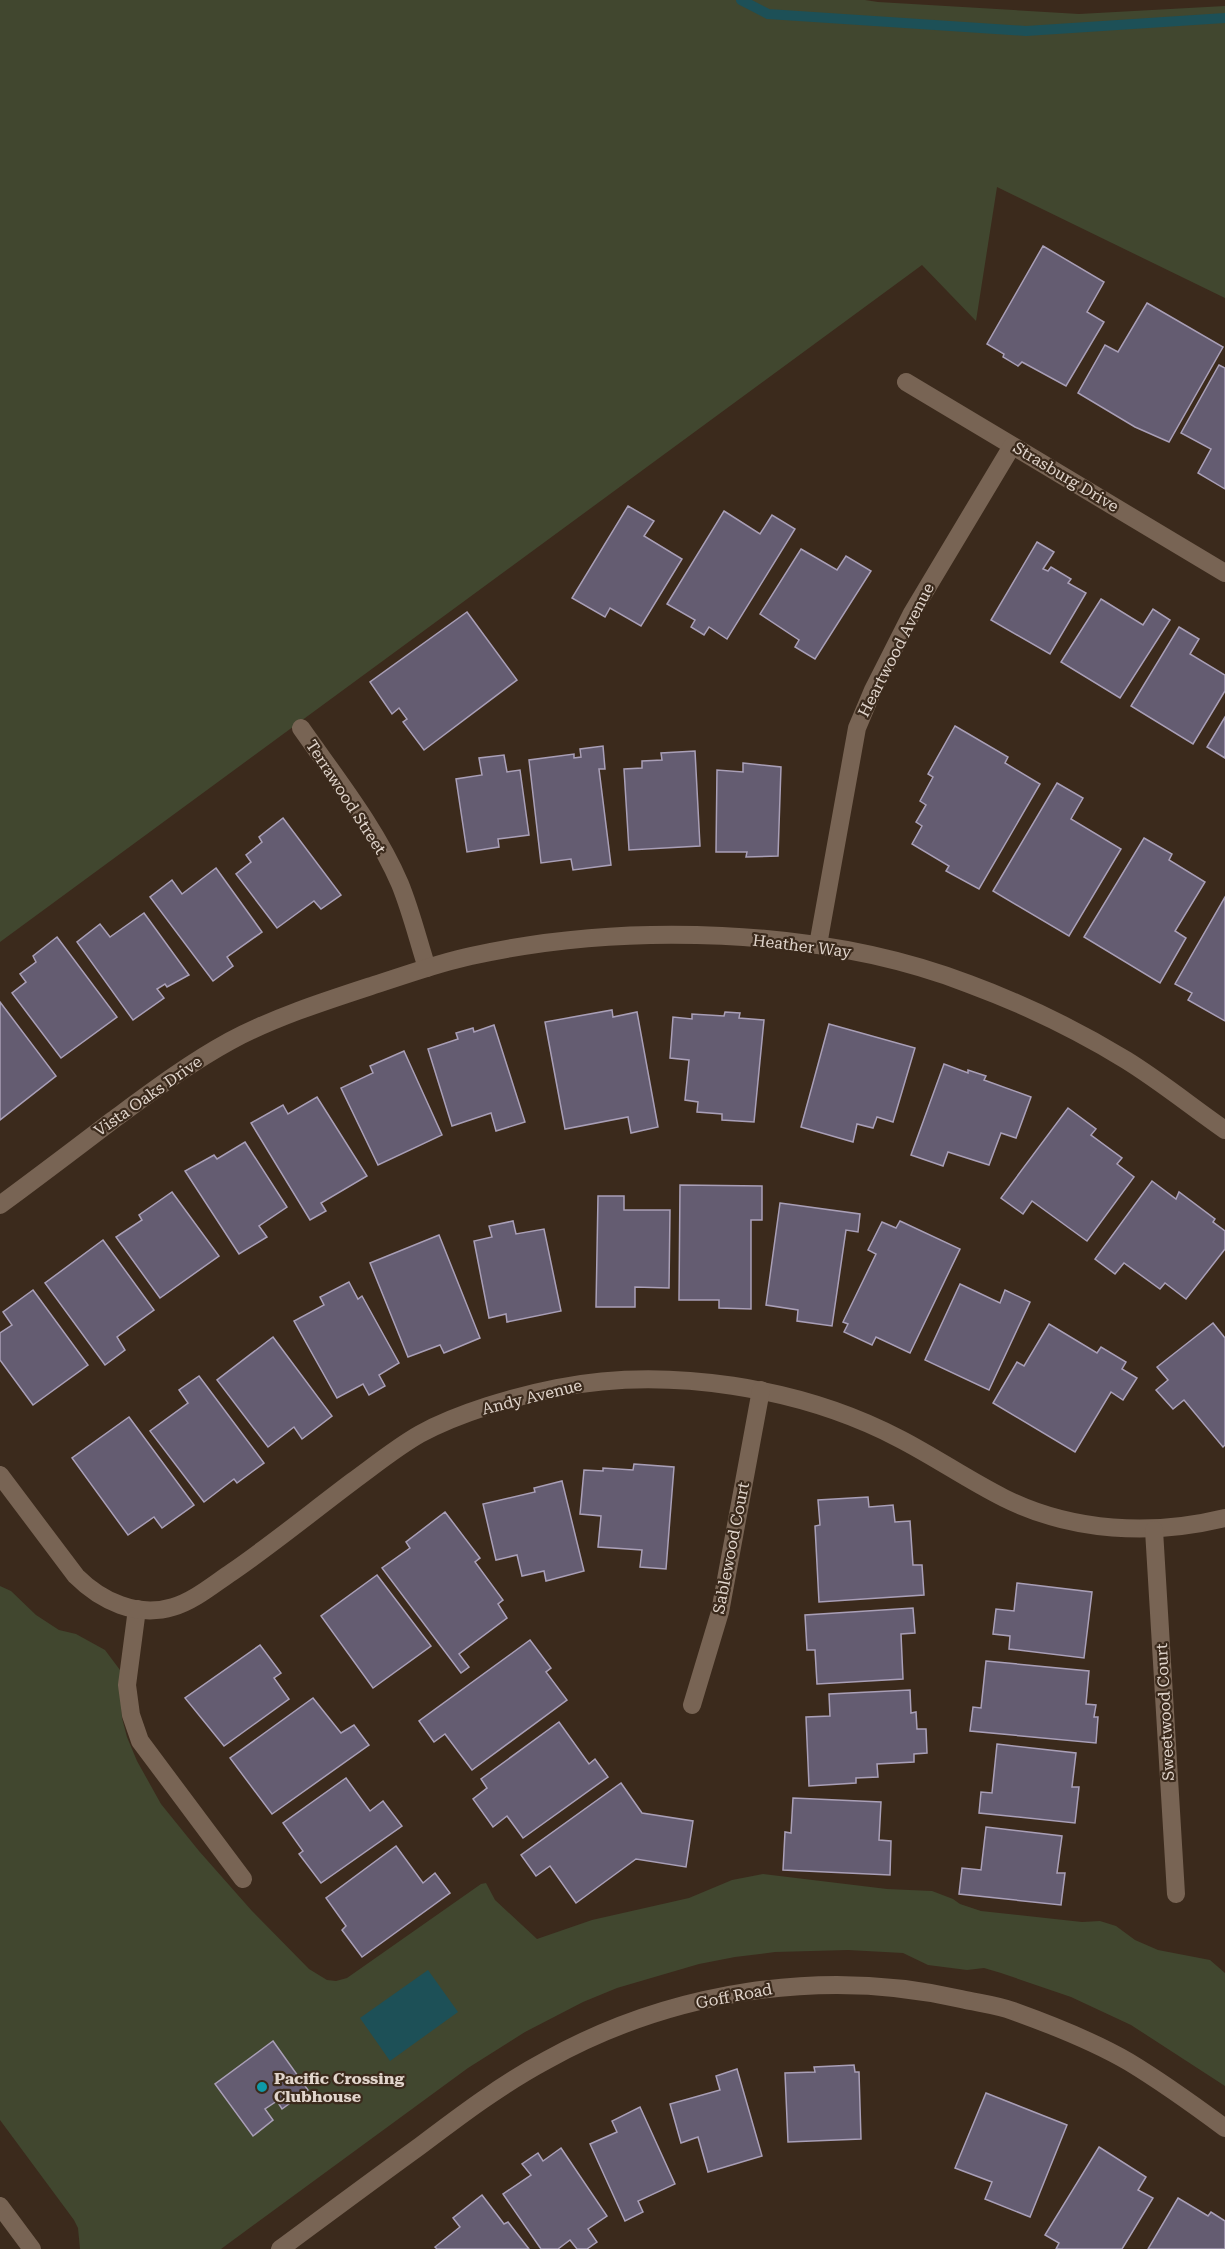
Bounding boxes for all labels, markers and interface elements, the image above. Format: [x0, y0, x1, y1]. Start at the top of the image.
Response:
street label: Strasburg Drive [1010, 438, 1123, 516]
street label: Heartwood Avenue [854, 580, 938, 720]
street label: Terrawood Street [302, 736, 390, 858]
street label: Heather Way [752, 931, 853, 962]
street label: Vista Oaks Drive [90, 1052, 206, 1140]
street label: Andy Avenue [480, 1375, 584, 1419]
street label: Sablewood Court [709, 1481, 753, 1615]
street label: Sweetwood Court [1152, 1643, 1178, 1781]
street label: Goff Road [694, 1979, 774, 2013]
place label: Pacific Crossing Clubhouse [274, 2069, 404, 2106]
marker: Pacific Crossing Clubhouse [255, 2080, 269, 2094]

